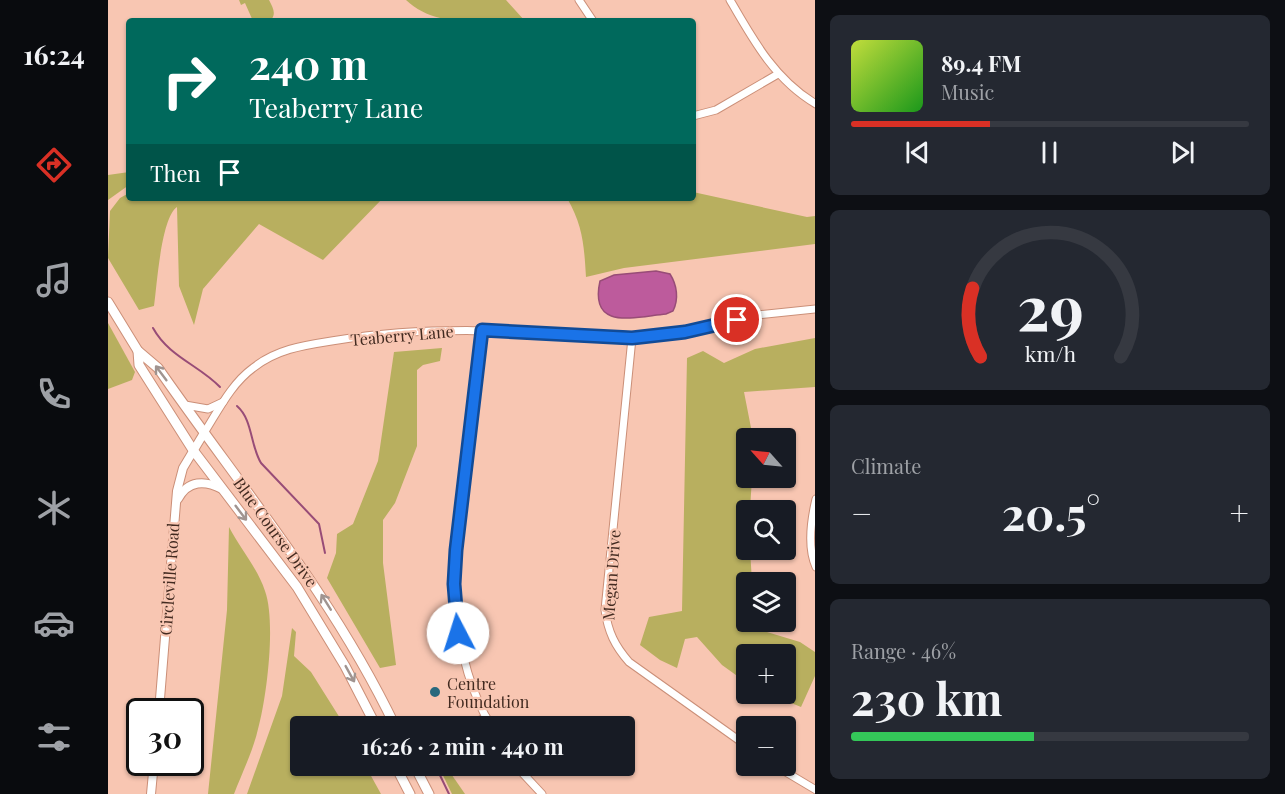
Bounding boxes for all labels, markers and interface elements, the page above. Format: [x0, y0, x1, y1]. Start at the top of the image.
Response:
text: 240 m [249, 35, 368, 91]
text: 16:24 [23, 36, 85, 72]
icon: right [150, 42, 228, 120]
text: 89.4 FM [941, 48, 1021, 78]
text: Music [941, 78, 994, 105]
text: Teaberry Lane [249, 89, 423, 125]
icon: previous [901, 136, 934, 169]
icon: pause [1033, 136, 1066, 169]
icon: next [1166, 136, 1199, 169]
icon: directions [33, 144, 75, 186]
icon: arrive [213, 156, 246, 189]
text: Then [150, 158, 201, 188]
icon: music [33, 259, 75, 301]
text: 29 [1016, 263, 1084, 347]
pin [711, 294, 762, 345]
icon: arrive [720, 303, 753, 336]
street label: Teaberry Lane [350, 320, 454, 350]
text: km/h [1024, 339, 1076, 367]
one-way arrow [154, 365, 167, 381]
icon: phone [33, 373, 75, 415]
north arrow [736, 428, 796, 488]
map controls [736, 428, 796, 776]
text: Climate [851, 452, 921, 479]
street label: Blue Course Drive [229, 473, 323, 591]
text: 20.5° [1002, 482, 1100, 542]
icon: climate [33, 487, 75, 529]
text: − [851, 490, 872, 534]
text: + [1230, 490, 1249, 534]
button: search [736, 500, 796, 560]
one-way arrow [235, 504, 248, 520]
street label: Circleville Road [155, 522, 183, 636]
street label: Megan Drive [597, 529, 625, 621]
button: layers [736, 572, 796, 632]
one-way arrow [320, 593, 333, 610]
position arrow [426, 601, 490, 665]
icon: car [33, 602, 75, 644]
text: Range · 46% [851, 637, 956, 664]
button: + [736, 644, 796, 704]
one-way arrow [345, 665, 356, 683]
text: 230 km [851, 667, 1003, 727]
place label: Centre Foundation [447, 673, 530, 712]
marker: Centre Foundation [428, 685, 442, 699]
speed limit sign: 30 [126, 698, 204, 776]
icon: filters [33, 716, 75, 758]
button: − [736, 716, 796, 776]
text: 16:26 · 2 min · 440 m [361, 731, 564, 761]

